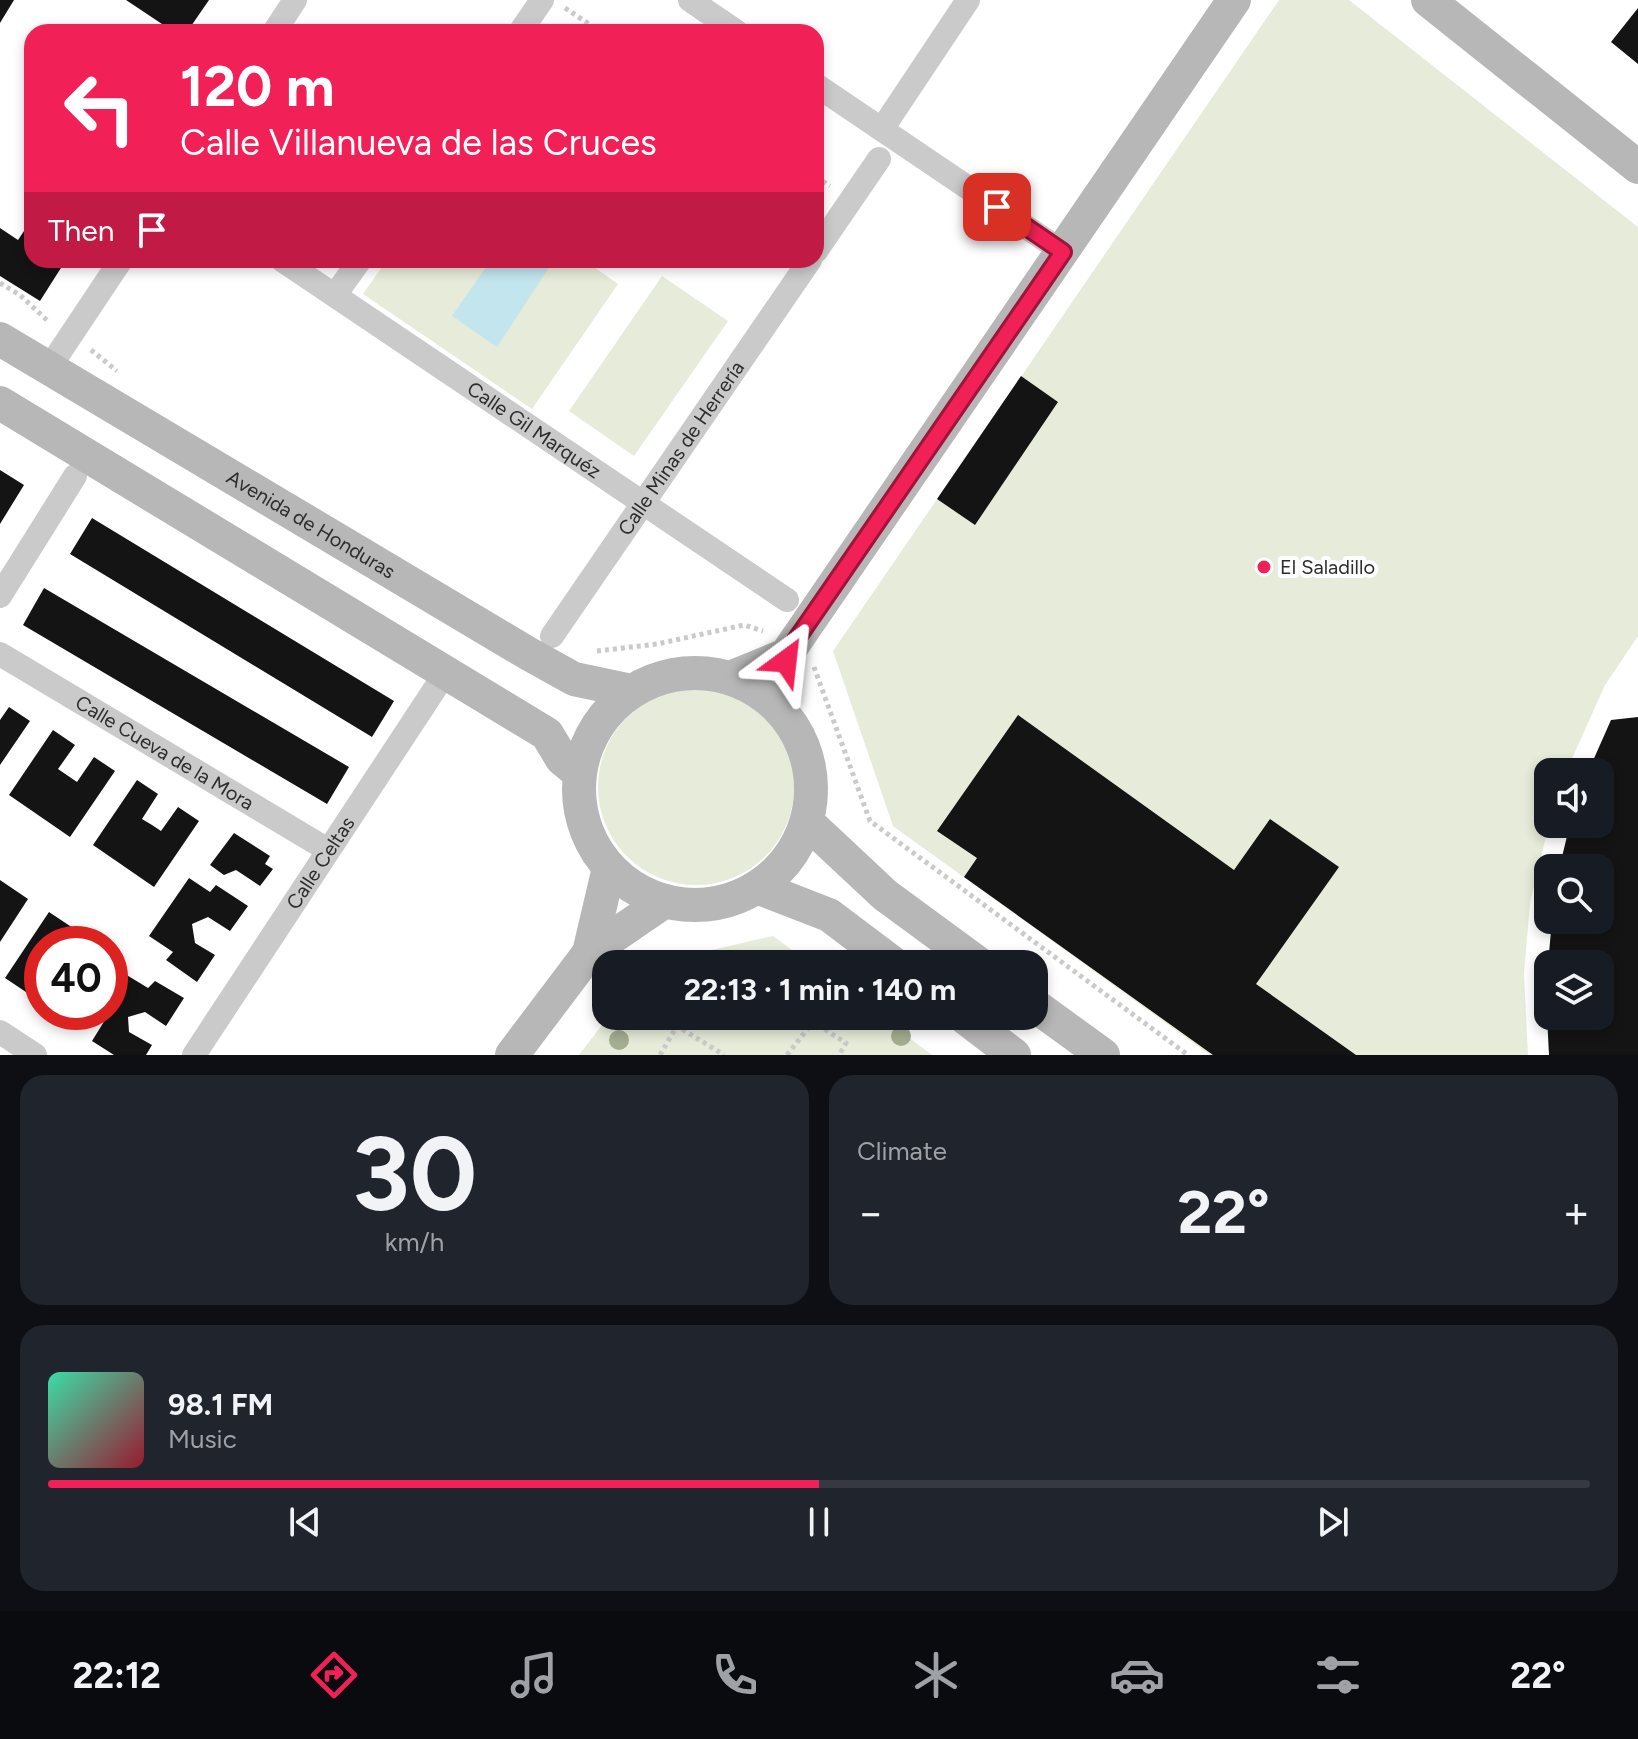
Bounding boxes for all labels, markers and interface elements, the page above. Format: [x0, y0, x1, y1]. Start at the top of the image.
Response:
text: 120 m [180, 53, 335, 120]
icon: left [48, 56, 152, 160]
text: Calle Villanueva de las Cruces [180, 121, 657, 164]
pin [963, 173, 1031, 241]
icon: arrive [975, 185, 1019, 229]
icon: arrive [130, 208, 174, 252]
text: Then [48, 212, 114, 249]
street label: Calle Minas de Herrería [613, 356, 749, 540]
street label: Calle Gil Marquéz [463, 376, 606, 483]
street label: Avenida de Honduras [223, 465, 400, 584]
place label: El Saladillo [1280, 555, 1375, 579]
marker: El Saladillo [1255, 558, 1273, 576]
position arrow [744, 619, 828, 703]
street label: Calle Cueva de la Mora [71, 690, 258, 815]
map controls [1534, 758, 1614, 1030]
button: sound [1534, 758, 1614, 838]
street label: Calle Celtas [281, 812, 360, 914]
button: search [1534, 854, 1614, 934]
speed limit sign: 40 [24, 926, 128, 1030]
button: layers [1534, 950, 1614, 1030]
text: 22:13 · 1 min · 140 m [684, 971, 956, 1008]
text: 30 [352, 1111, 477, 1236]
text: Climate [857, 1135, 947, 1167]
text: 22° [1177, 1176, 1270, 1248]
text: − [857, 1186, 884, 1239]
text: + [1563, 1186, 1590, 1239]
text: km/h [385, 1226, 444, 1258]
text: 98.1 FM [168, 1386, 273, 1423]
text: Music [168, 1423, 237, 1455]
icon: previous [283, 1500, 327, 1544]
icon: pause [797, 1500, 841, 1544]
icon: next [1311, 1500, 1355, 1544]
icon: directions [306, 1647, 362, 1703]
icon: music [506, 1647, 562, 1703]
icon: phone [707, 1647, 763, 1703]
icon: climate [908, 1647, 964, 1703]
icon: car [1109, 1647, 1165, 1703]
icon: filters [1310, 1647, 1366, 1703]
text: 22:12 [72, 1654, 161, 1697]
text: 22° [1510, 1654, 1566, 1697]

